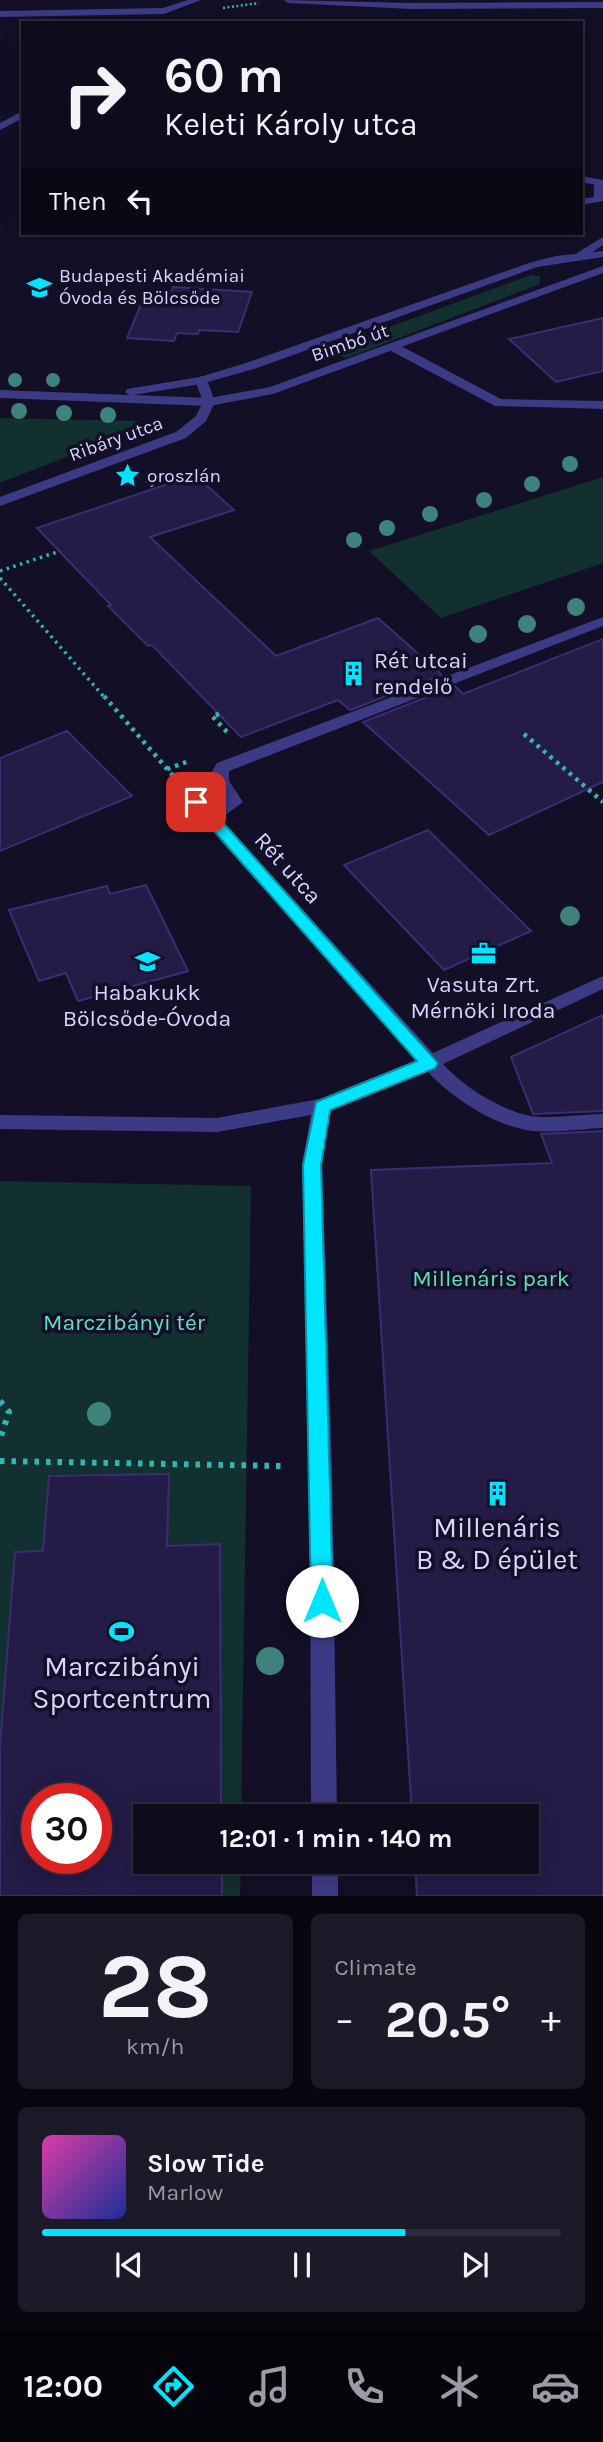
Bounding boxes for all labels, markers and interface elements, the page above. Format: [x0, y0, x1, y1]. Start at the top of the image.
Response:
text: 60 m [164, 47, 284, 104]
icon: right [49, 49, 140, 140]
text: Keleti Károly utca [164, 106, 418, 143]
icon: left [121, 182, 159, 220]
text: Then [49, 186, 107, 217]
place label: Budapesti Akadémiai Óvoda és Bölcsőde [59, 265, 245, 309]
school or university icon: Budapesti Akadémiai Óvoda és Bölcsőde [25, 273, 53, 301]
street label: Bimbó út [309, 320, 391, 366]
street label: Ribáry utca [66, 412, 166, 466]
place icon: oroszlán [113, 462, 141, 490]
place label: oroszlán [147, 465, 221, 487]
place label: Rét utcai rendelő [374, 647, 468, 700]
building icon: Rét utcai rendelő [340, 659, 368, 687]
pin [166, 772, 226, 832]
icon: arrive [177, 783, 215, 821]
street label: Rét utca [249, 827, 327, 909]
office icon: Vasuta Zrt. Mérnöki Iroda [469, 940, 497, 968]
school or university icon: Habakukk Bölcsőde-Óvoda [133, 948, 161, 976]
place label: Vasuta Zrt. Mérnöki Iroda [411, 971, 555, 1024]
place label: Habakukk Bölcsőde-Óvoda [63, 979, 231, 1032]
park label: Millenáris park [412, 1265, 570, 1292]
park label: Marczibányi tér [43, 1309, 206, 1336]
building icon: Millenáris B & D épület [483, 1479, 511, 1507]
place label: Millenáris B & D épület [416, 1511, 578, 1576]
position arrow [285, 1564, 359, 1638]
sports icon: Marczibányi Sportcentrum [108, 1618, 136, 1646]
place label: Marczibányi Sportcentrum [33, 1650, 211, 1715]
speed limit sign: 30 [21, 1783, 112, 1874]
text: 12:01 · 1 min · 140 m [220, 1823, 452, 1854]
text: 28 [98, 1934, 212, 2040]
text: Climate [335, 1954, 417, 1981]
text: 20.5° [385, 1989, 511, 2050]
text: − [335, 1997, 354, 2042]
text: + [541, 1997, 561, 2042]
text: km/h [126, 2033, 184, 2060]
text: Slow Tide [147, 2148, 265, 2179]
text: Marlow [147, 2179, 223, 2206]
icon: previous [110, 2246, 148, 2284]
icon: pause [283, 2246, 321, 2284]
icon: next [456, 2246, 494, 2284]
icon: directions [149, 2362, 198, 2411]
icon: music [245, 2362, 294, 2411]
icon: phone [340, 2362, 389, 2411]
icon: climate [435, 2362, 484, 2411]
icon: car [531, 2362, 580, 2411]
text: 12:00 [23, 2368, 103, 2405]

